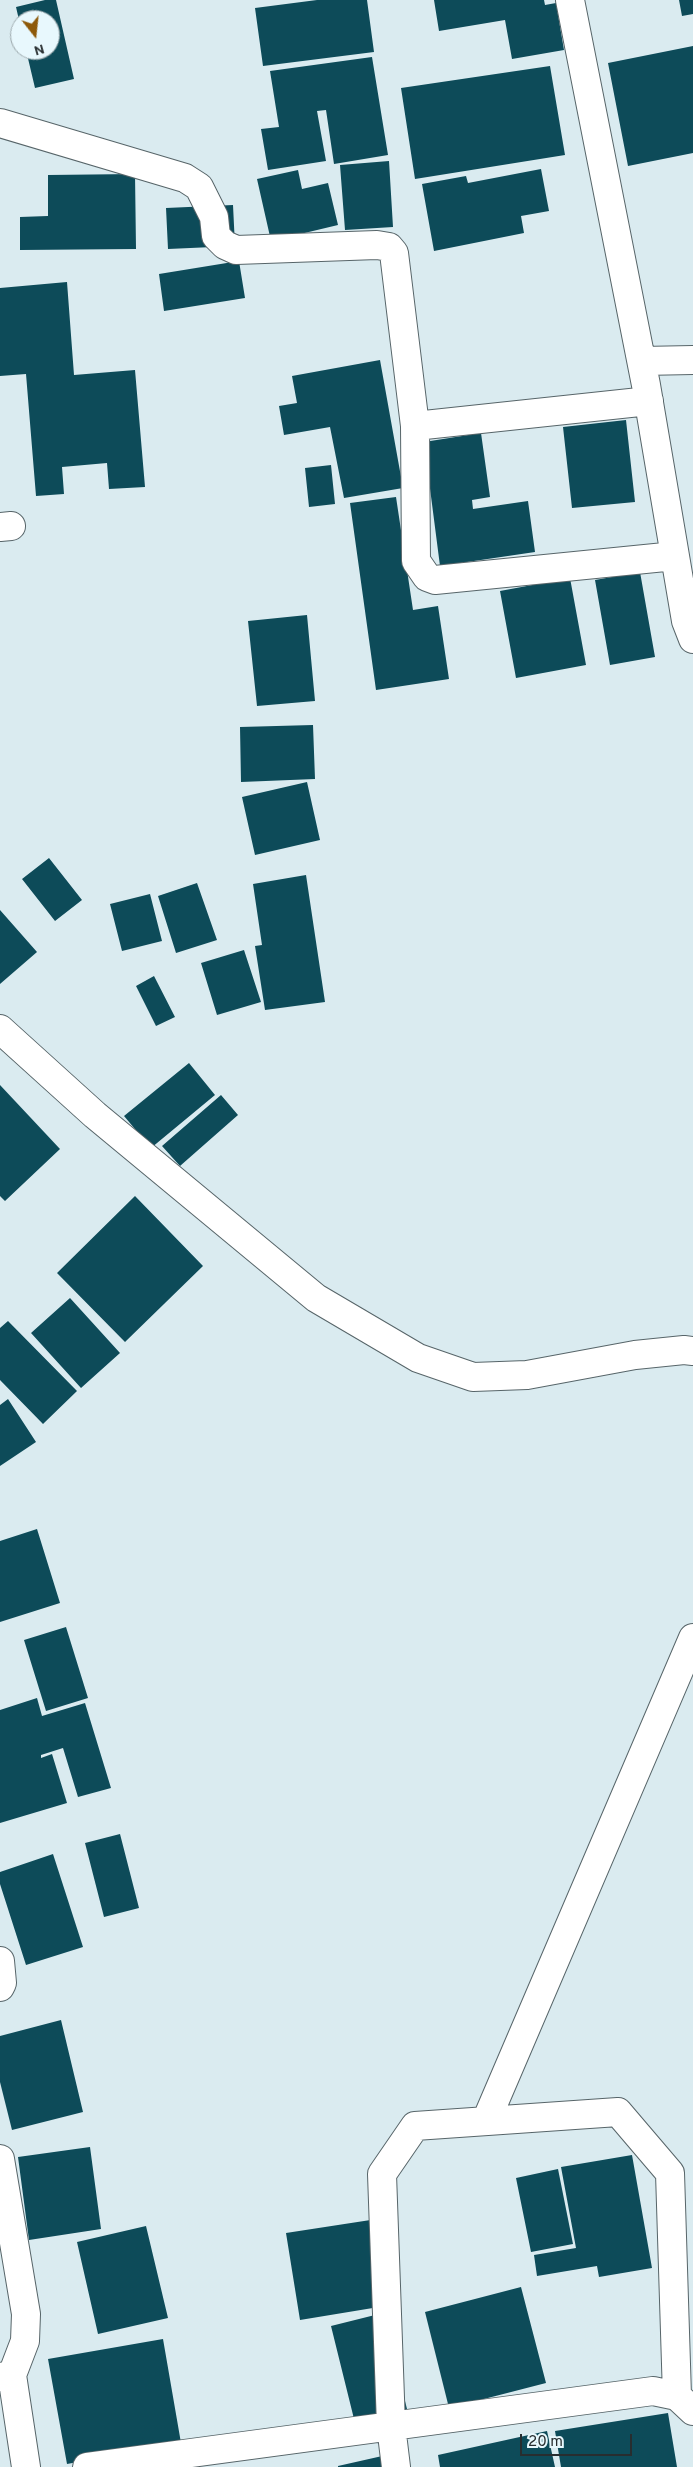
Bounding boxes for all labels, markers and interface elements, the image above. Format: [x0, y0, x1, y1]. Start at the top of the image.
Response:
north arrow [10, 10, 60, 60]
text: N [32, 39, 46, 58]
scale bar [523, 2424, 636, 2456]
text: 20 m [528, 2433, 563, 2452]

